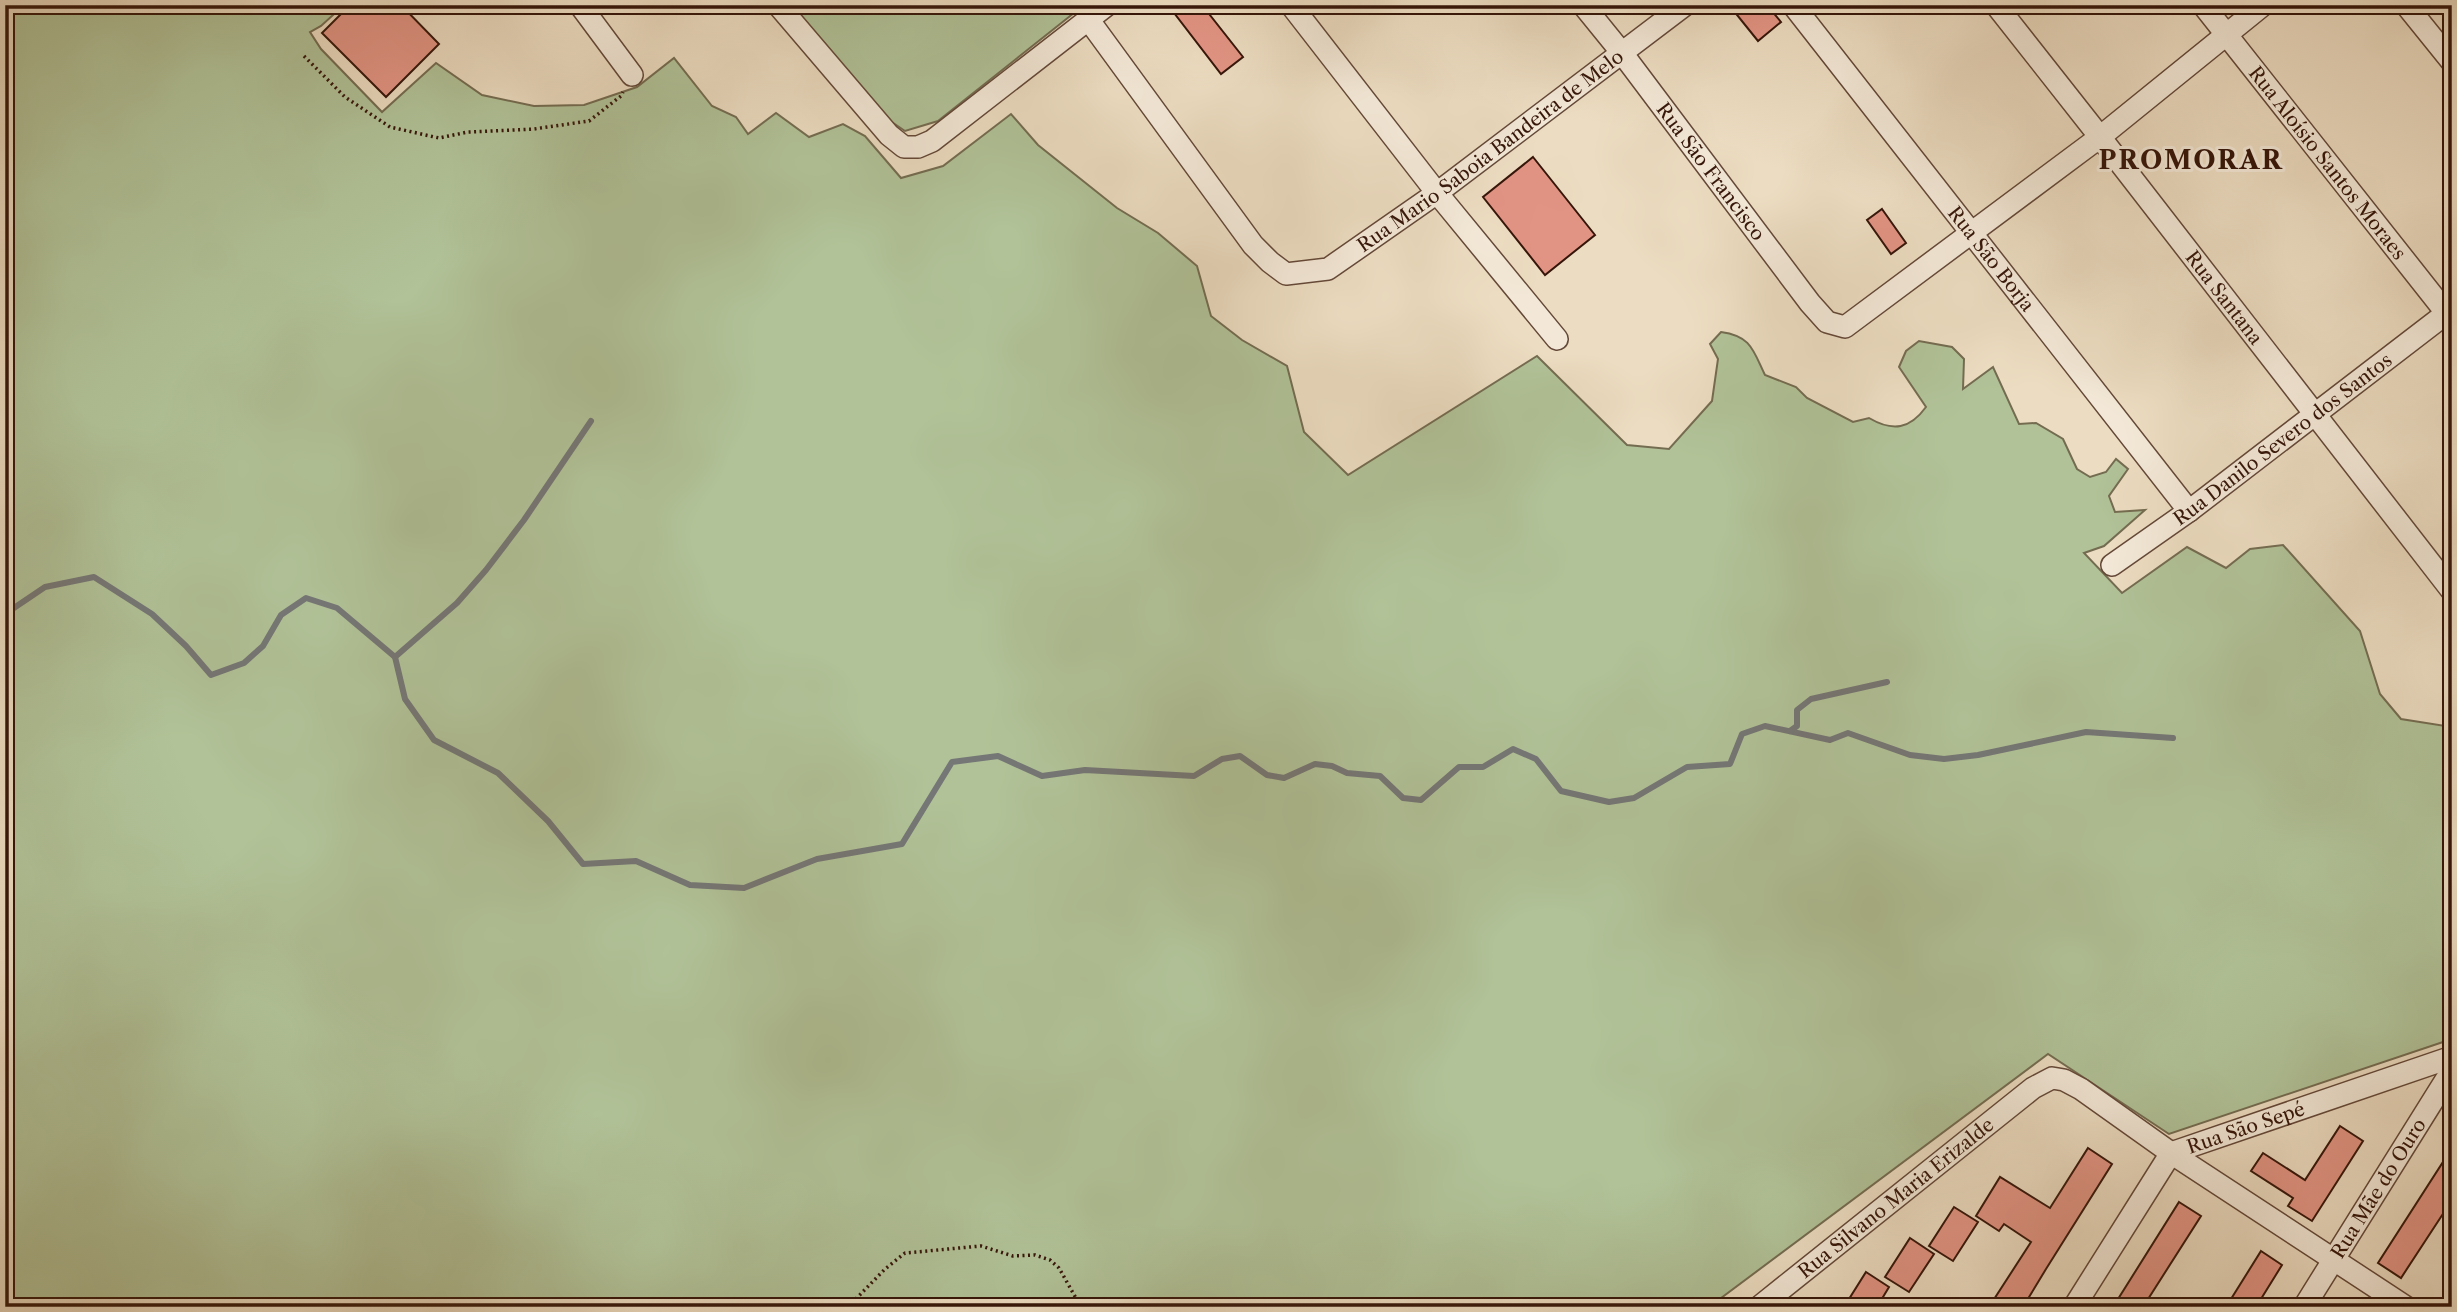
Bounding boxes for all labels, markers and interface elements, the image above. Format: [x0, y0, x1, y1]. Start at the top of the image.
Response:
street label: Rua Mario Saboia Bandeira de Melo [1353, 45, 1628, 257]
street label: Rua Aloísio Santos Moraes [2244, 62, 2411, 264]
street label: Rua São Francisco [1651, 98, 1770, 245]
district label: PROMORAR [2099, 144, 2283, 176]
street label: Rua São Borja [1943, 202, 2039, 316]
street label: Rua Santana [2180, 246, 2267, 349]
street label: Rua Danilo Severo dos Santos [2169, 348, 2397, 530]
street label: Rua São Sepé [2184, 1097, 2308, 1159]
street label: Rua Silvano Maria Erizalde [1794, 1113, 1998, 1283]
street label: Rua Mãe do Ouro [2326, 1114, 2431, 1263]

